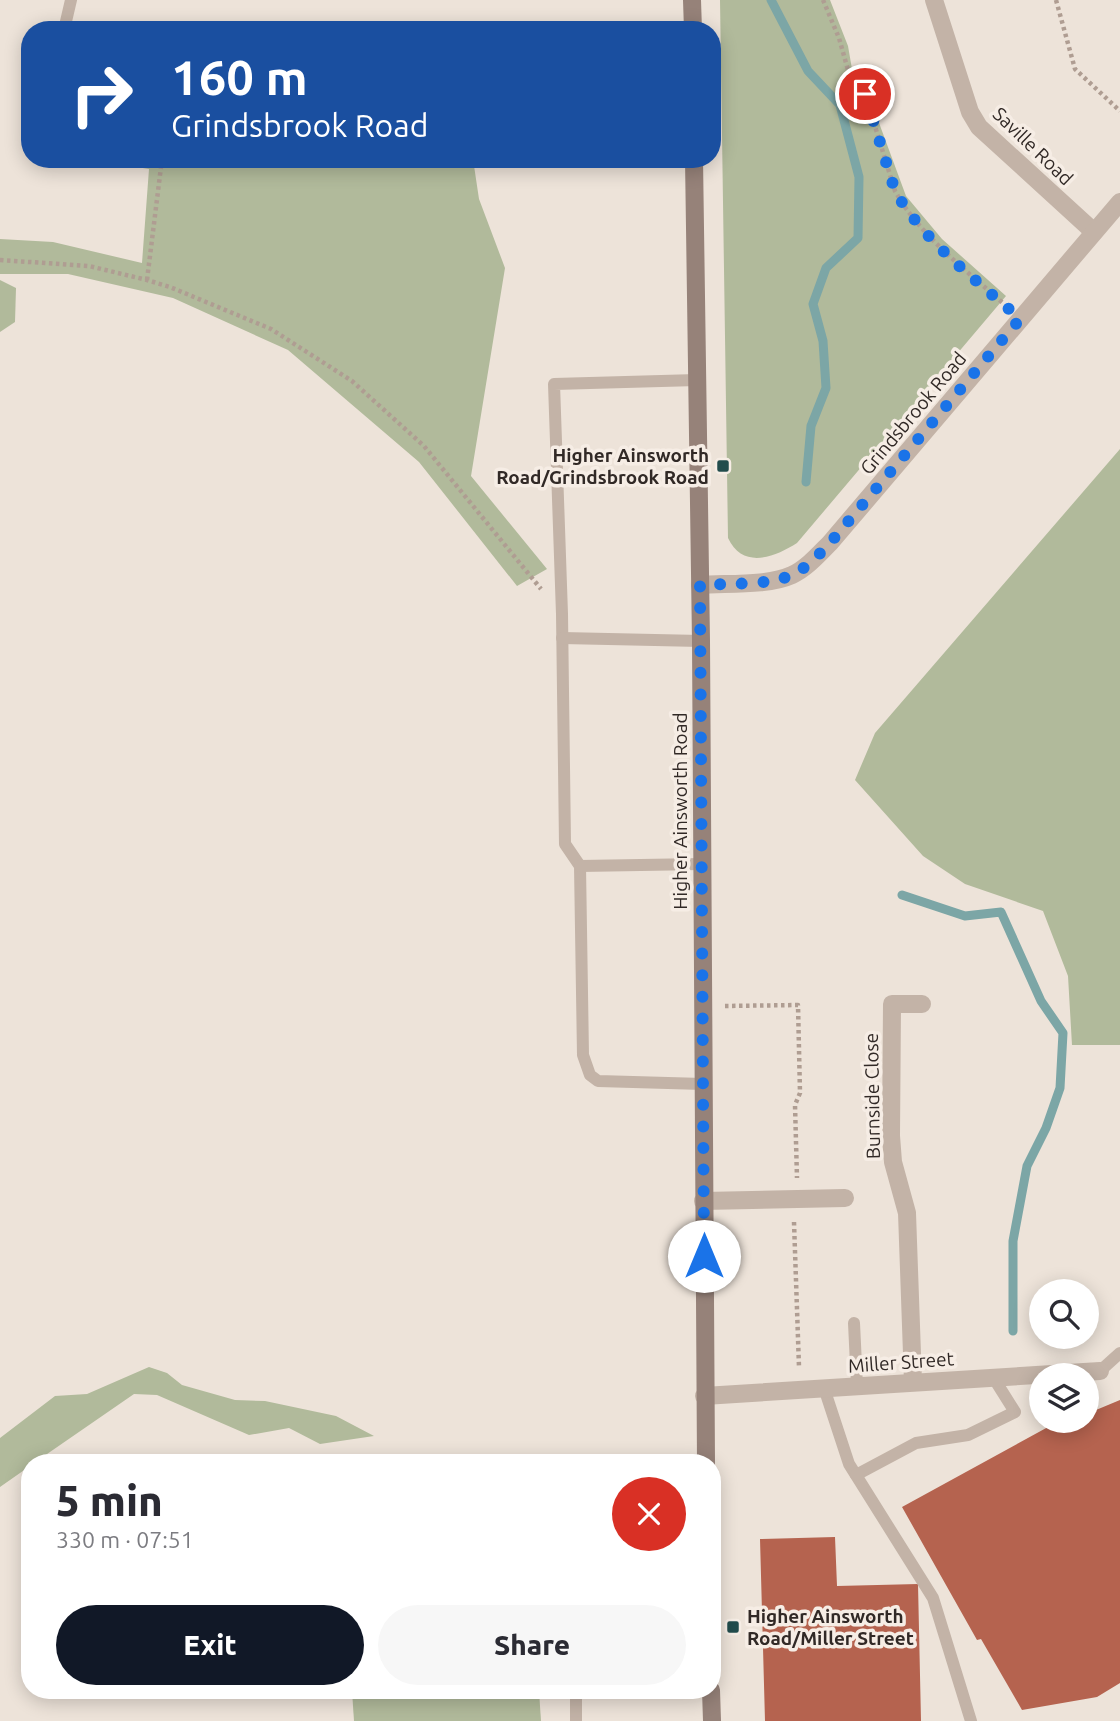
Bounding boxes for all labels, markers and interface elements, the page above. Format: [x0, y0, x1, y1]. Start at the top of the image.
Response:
icon: right [56, 49, 147, 140]
text: 160 m [171, 49, 308, 104]
pin [835, 64, 895, 124]
icon: arrive [846, 75, 884, 113]
street label: Saville Road [989, 103, 1077, 189]
text: Grindsbrook Road [171, 107, 429, 143]
street label: Grindsbrook Road [855, 347, 971, 479]
place label: Higher Ainsworth Road/Grindsbrook Road [496, 444, 709, 488]
marker: Higher Ainsworth Road/Grindsbrook Road [715, 458, 731, 474]
street label: Higher Ainsworth Road [669, 712, 691, 910]
street label: Burnside Close [860, 1033, 884, 1159]
position arrow [667, 1219, 741, 1293]
map controls [1029, 1279, 1099, 1433]
button: search [1029, 1279, 1099, 1349]
street label: Miller Street [847, 1347, 955, 1377]
button: layers [1029, 1363, 1099, 1433]
text: 5 min [56, 1477, 163, 1524]
button: close [612, 1477, 686, 1551]
text: 330 m · 07:51 [56, 1527, 194, 1552]
button: Exit [56, 1605, 364, 1685]
button: Share [378, 1605, 686, 1685]
place label: Higher Ainsworth Road/Miller Street [747, 1605, 914, 1649]
marker: Higher Ainsworth Road/Miller Street [725, 1619, 741, 1635]

